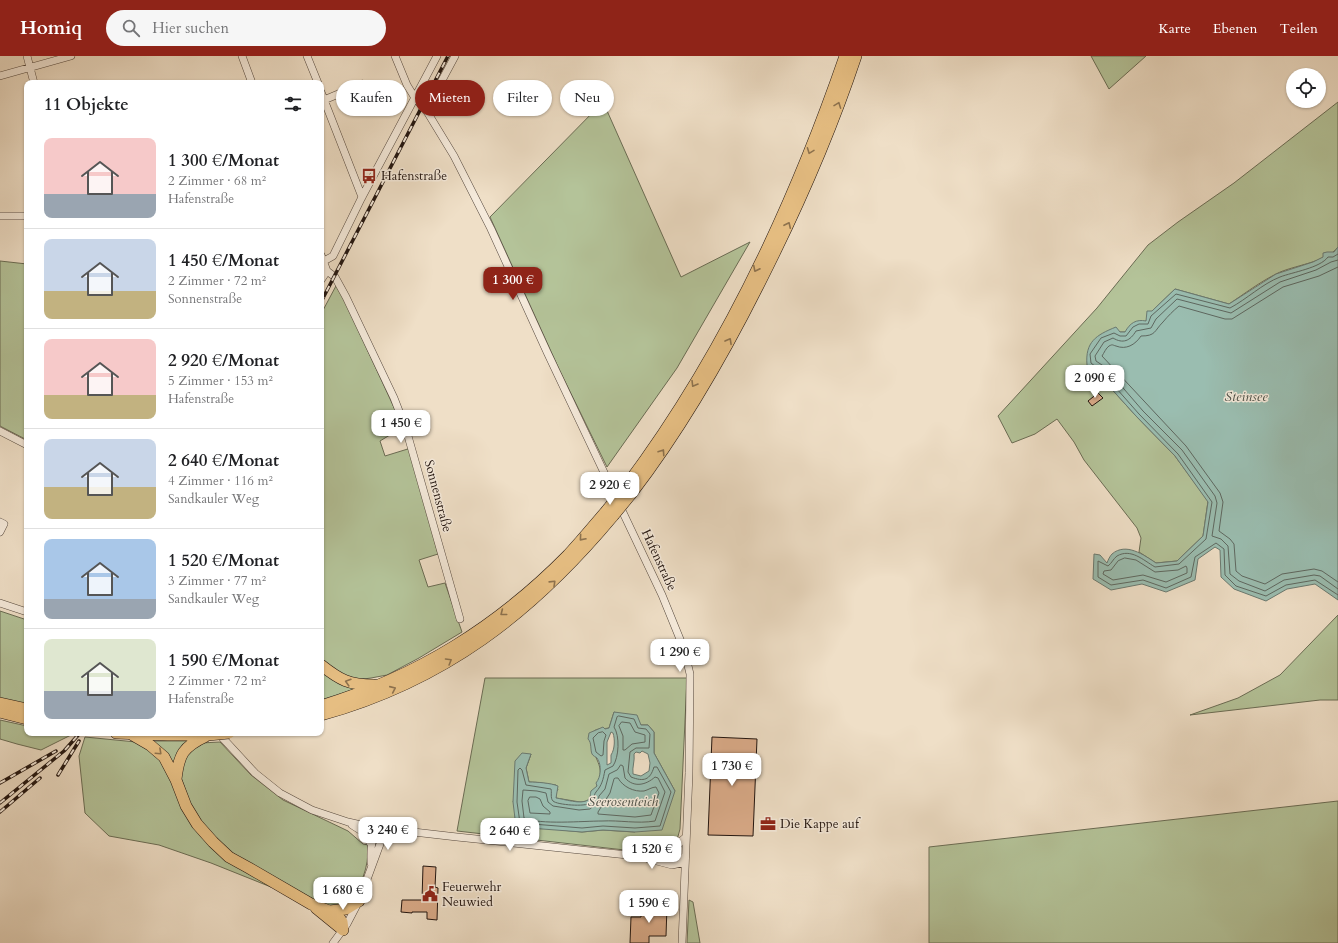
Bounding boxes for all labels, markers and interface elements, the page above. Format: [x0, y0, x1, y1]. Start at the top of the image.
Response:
search box [106, 10, 386, 46]
text: Homiq [20, 15, 82, 41]
icon: search [120, 17, 142, 39]
text: Hier suchen [152, 18, 229, 38]
text: Karte [1158, 19, 1191, 38]
text: Ebenen [1213, 19, 1258, 38]
text: Teilen [1280, 19, 1318, 38]
map controls [1286, 68, 1326, 108]
button: locate [1286, 68, 1326, 108]
chip: Kaufen [336, 80, 407, 116]
chip: Mieten [415, 80, 485, 116]
chip: Filter [493, 80, 552, 116]
chip: Neu [560, 80, 614, 116]
text: 11 Objekte [44, 93, 129, 116]
icon: filters [282, 93, 304, 115]
one-way arrow [834, 101, 842, 108]
one-way arrow [807, 148, 815, 155]
text: 1 300 €/Monat [168, 149, 279, 172]
icon: home [76, 154, 124, 202]
bus stop icon: Hafenstraße [360, 167, 378, 185]
place label: Hafenstraße [381, 167, 447, 185]
text: 2 Zimmer · 68 m² [168, 172, 266, 190]
text: Hafenstraße [168, 190, 234, 208]
one-way arrow [783, 221, 791, 229]
text: 1 450 €/Monat [168, 249, 279, 272]
icon: home [76, 255, 124, 303]
one-way arrow [753, 265, 761, 273]
pin: 1 300 € [476, 267, 550, 301]
text: 1 300 € [492, 271, 534, 289]
text: 2 Zimmer · 72 m² [168, 272, 266, 290]
text: Sonnenstraße [168, 290, 242, 308]
one-way arrow [725, 338, 732, 345]
text: 2 920 €/Monat [168, 349, 279, 372]
icon: home [76, 355, 124, 403]
pin: 2 090 € [1058, 365, 1132, 399]
text: 2 090 € [1074, 369, 1116, 387]
text: 5 Zimmer · 153 m² [168, 372, 273, 390]
one-way arrow [692, 380, 699, 387]
water label: Steinsee [1224, 387, 1268, 406]
text: Hafenstraße [168, 390, 234, 408]
pin: 1 450 € [364, 410, 438, 444]
text: 1 450 € [380, 414, 422, 432]
text: 2 640 €/Monat [168, 449, 279, 472]
one-way arrow [657, 449, 665, 456]
icon: home [76, 455, 124, 503]
street label: Sonnenstraße [420, 458, 456, 534]
text: 4 Zimmer · 116 m² [168, 472, 273, 490]
pin: 2 920 € [573, 472, 647, 506]
text: 2 920 € [589, 476, 631, 494]
text: Sandkauler Weg [168, 490, 259, 508]
street label: Hafenstraße [637, 526, 681, 594]
one-way arrow [580, 534, 587, 541]
text: 1 520 €/Monat [168, 549, 279, 572]
icon: home [76, 555, 124, 603]
text: 3 Zimmer · 77 m² [168, 572, 266, 590]
one-way arrow [548, 580, 556, 587]
text: Sandkauler Weg [168, 590, 259, 608]
one-way arrow [500, 608, 507, 615]
pin: 1 290 € [643, 639, 717, 673]
text: 1 290 € [659, 643, 701, 661]
text: 1 590 €/Monat [168, 649, 279, 672]
icon: home [76, 655, 124, 703]
one-way arrow [445, 659, 452, 666]
text: 2 Zimmer · 72 m² [168, 672, 266, 690]
one-way arrow [345, 678, 352, 687]
one-way arrow [390, 686, 397, 694]
text: Hafenstraße [168, 690, 234, 708]
one-way arrow [154, 747, 162, 755]
pin: 1 730 € [695, 753, 769, 787]
text: 1 730 € [711, 757, 753, 775]
water label: Seerosenteich [588, 792, 659, 811]
office icon: Die Kappe auf [759, 815, 777, 833]
place label: Die Kappe auf [780, 815, 861, 833]
pin: 3 240 € [351, 817, 425, 851]
pin: 2 640 € [473, 818, 547, 852]
text: 3 240 € [367, 821, 409, 839]
text: 2 640 € [489, 822, 531, 840]
pin: 1 520 € [615, 836, 689, 870]
text: 1 520 € [631, 840, 673, 858]
pin: 1 680 € [306, 877, 380, 911]
place label: Feuerwehr Neuwied [442, 878, 502, 911]
text: 1 680 € [322, 881, 364, 899]
public building icon: Feuerwehr Neuwied [421, 885, 439, 903]
pin: 1 590 € [612, 890, 686, 924]
text: 1 590 € [628, 894, 670, 912]

